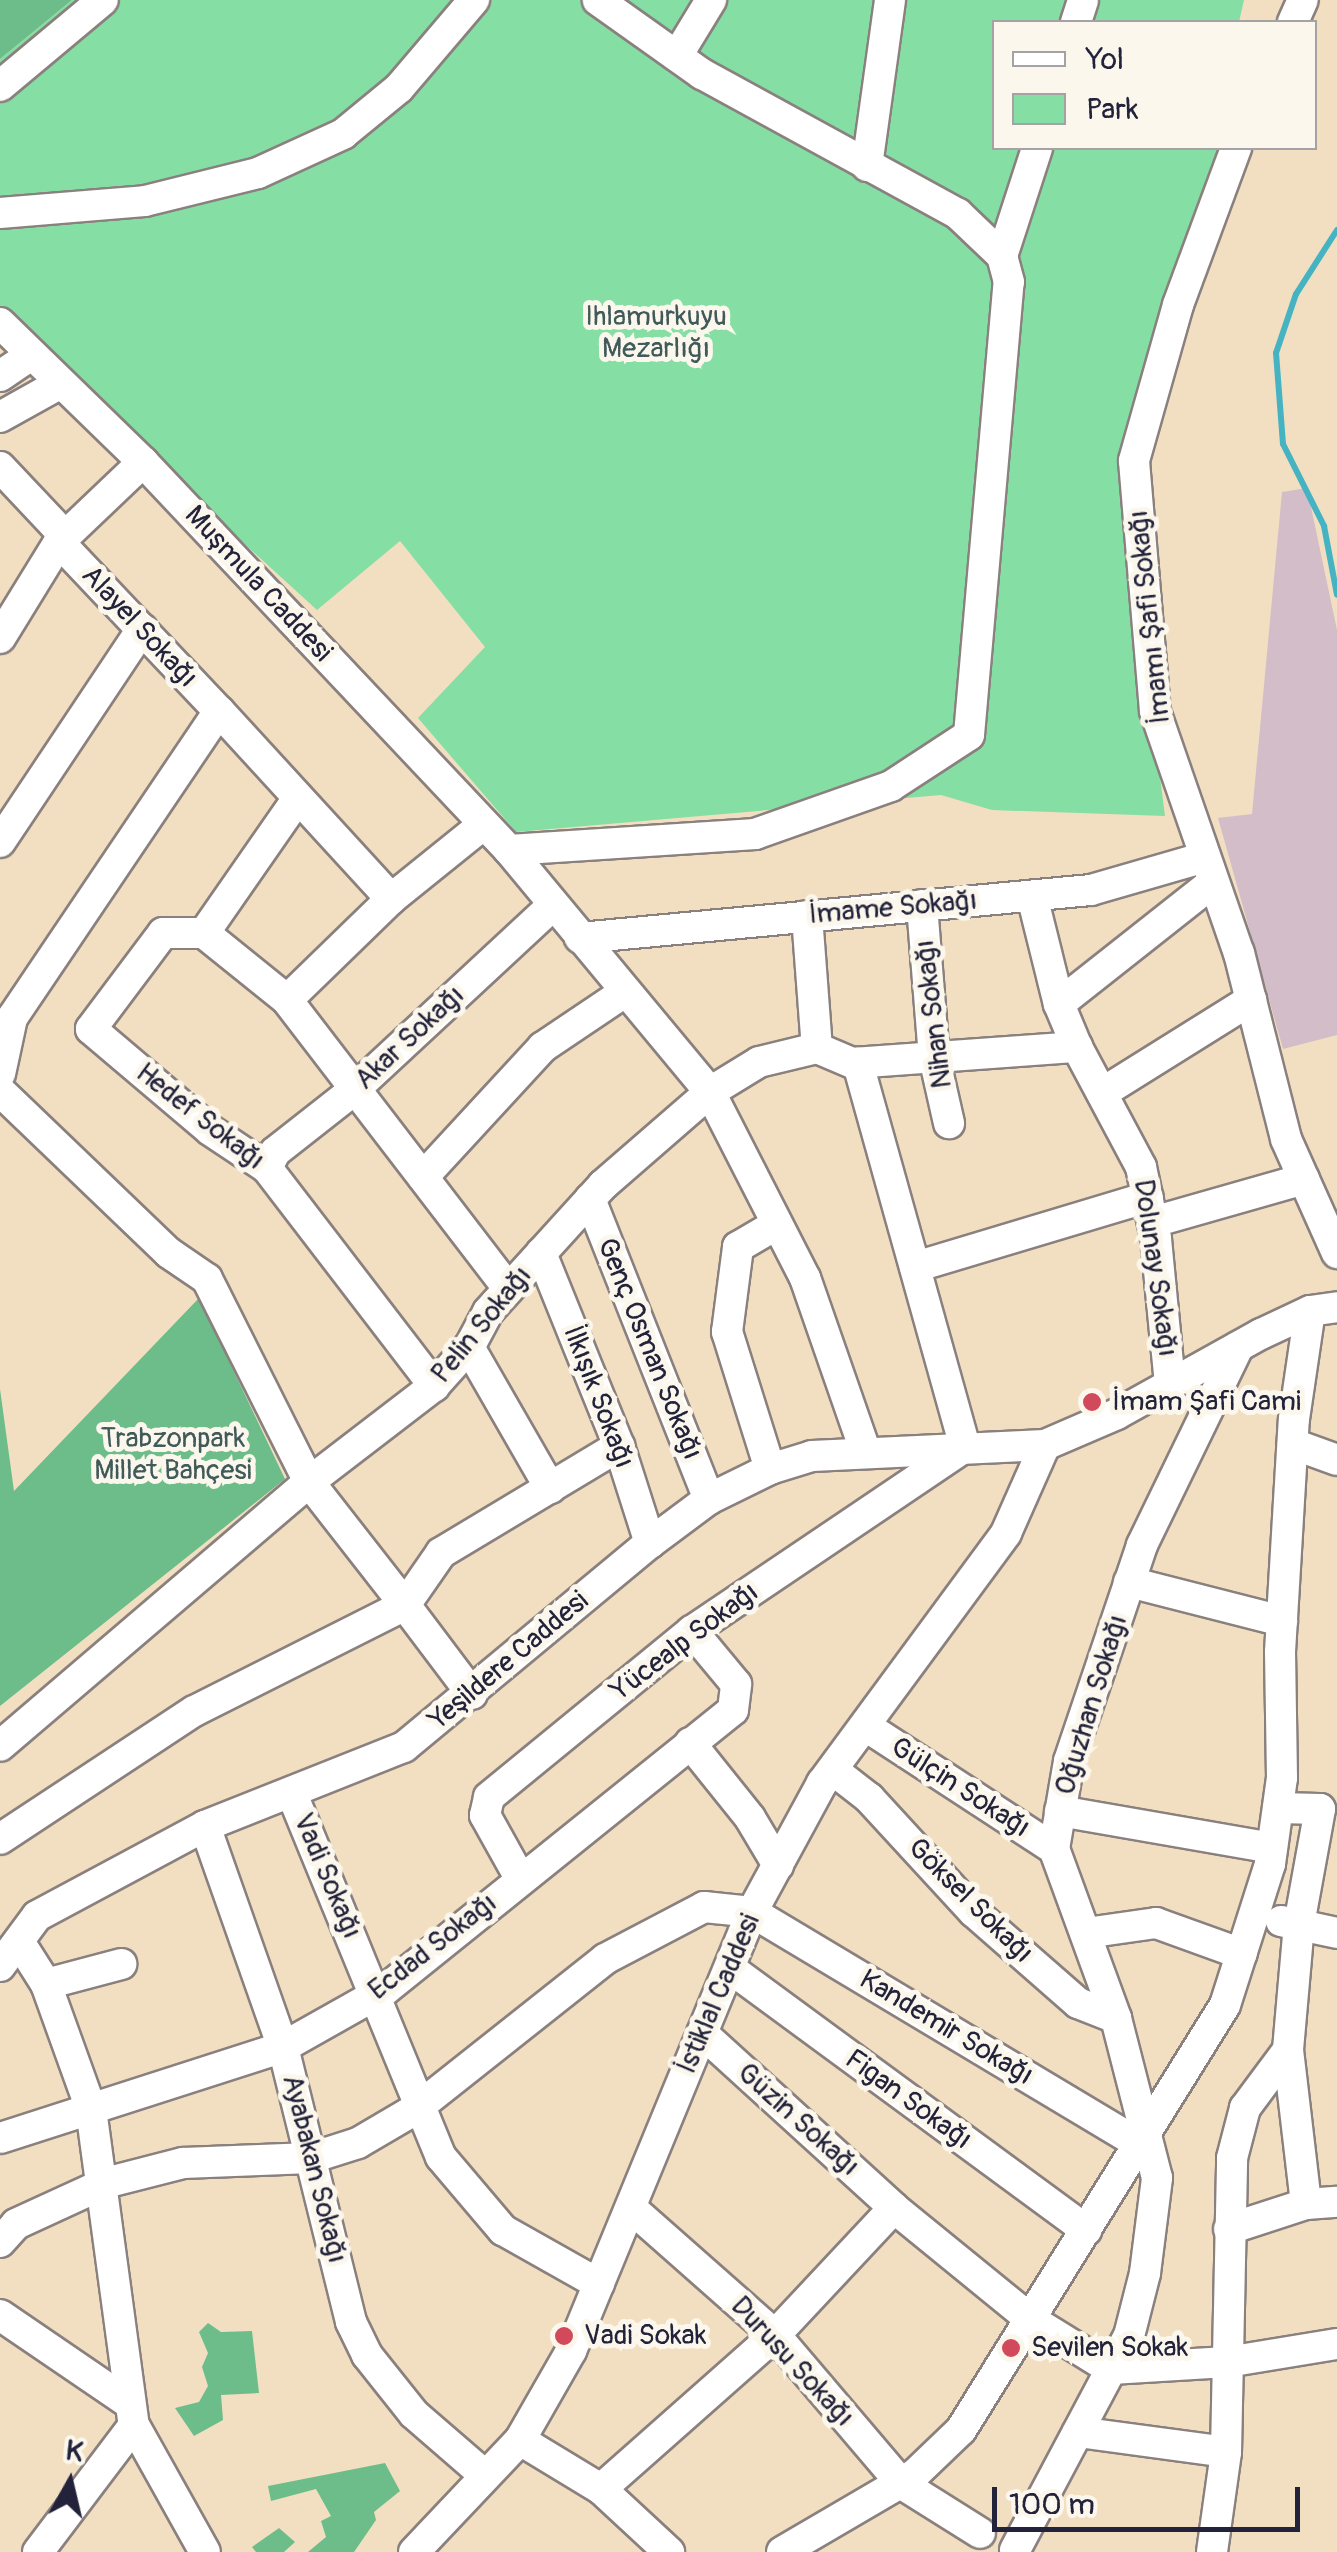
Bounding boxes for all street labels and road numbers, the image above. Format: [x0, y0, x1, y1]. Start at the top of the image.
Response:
street label: Muşmula Caddesi [177, 499, 339, 669]
street label: İmamı Şafi Sokağı [1122, 509, 1178, 725]
street label: Alayel Sokağı [74, 559, 204, 695]
street label: İmame Sokağı [807, 884, 979, 932]
street label: Nihan Sokağı [908, 938, 960, 1090]
street label: Akar Sokağı [348, 979, 472, 1097]
street label: Hedef Sokağı [129, 1056, 271, 1178]
street label: Dolunay Sokağı [1126, 1177, 1184, 1359]
street label: Genç Osman Sokağı [589, 1233, 709, 1465]
street label: Pelin Sokağı [425, 1260, 539, 1390]
street label: İlkışık Sokağı [555, 1321, 641, 1473]
street label: Yücealp Sokağı [605, 1576, 765, 1708]
street label: Yeşildere Caddesi [423, 1585, 595, 1737]
street label: Oğuzhan Sokağı [1049, 1611, 1135, 1799]
street label: Gülçin Sokağı [884, 1731, 1036, 1845]
street label: Vadi Sokağı [286, 1808, 368, 1944]
street label: Göksel Sokağı [901, 1832, 1039, 1970]
street label: Ecdad Sokağı [362, 1886, 504, 2008]
street label: İstiklal Caddesi [670, 1909, 768, 2079]
street label: Kandemir Sokağı [853, 1963, 1039, 2093]
street label: Figan Sokağı [838, 2043, 978, 2157]
street label: Güzin Sokağı [730, 2056, 866, 2184]
street label: Ayabakan Sokağı [274, 2071, 354, 2267]
street label: Durusu Sokağı [723, 2290, 861, 2434]

